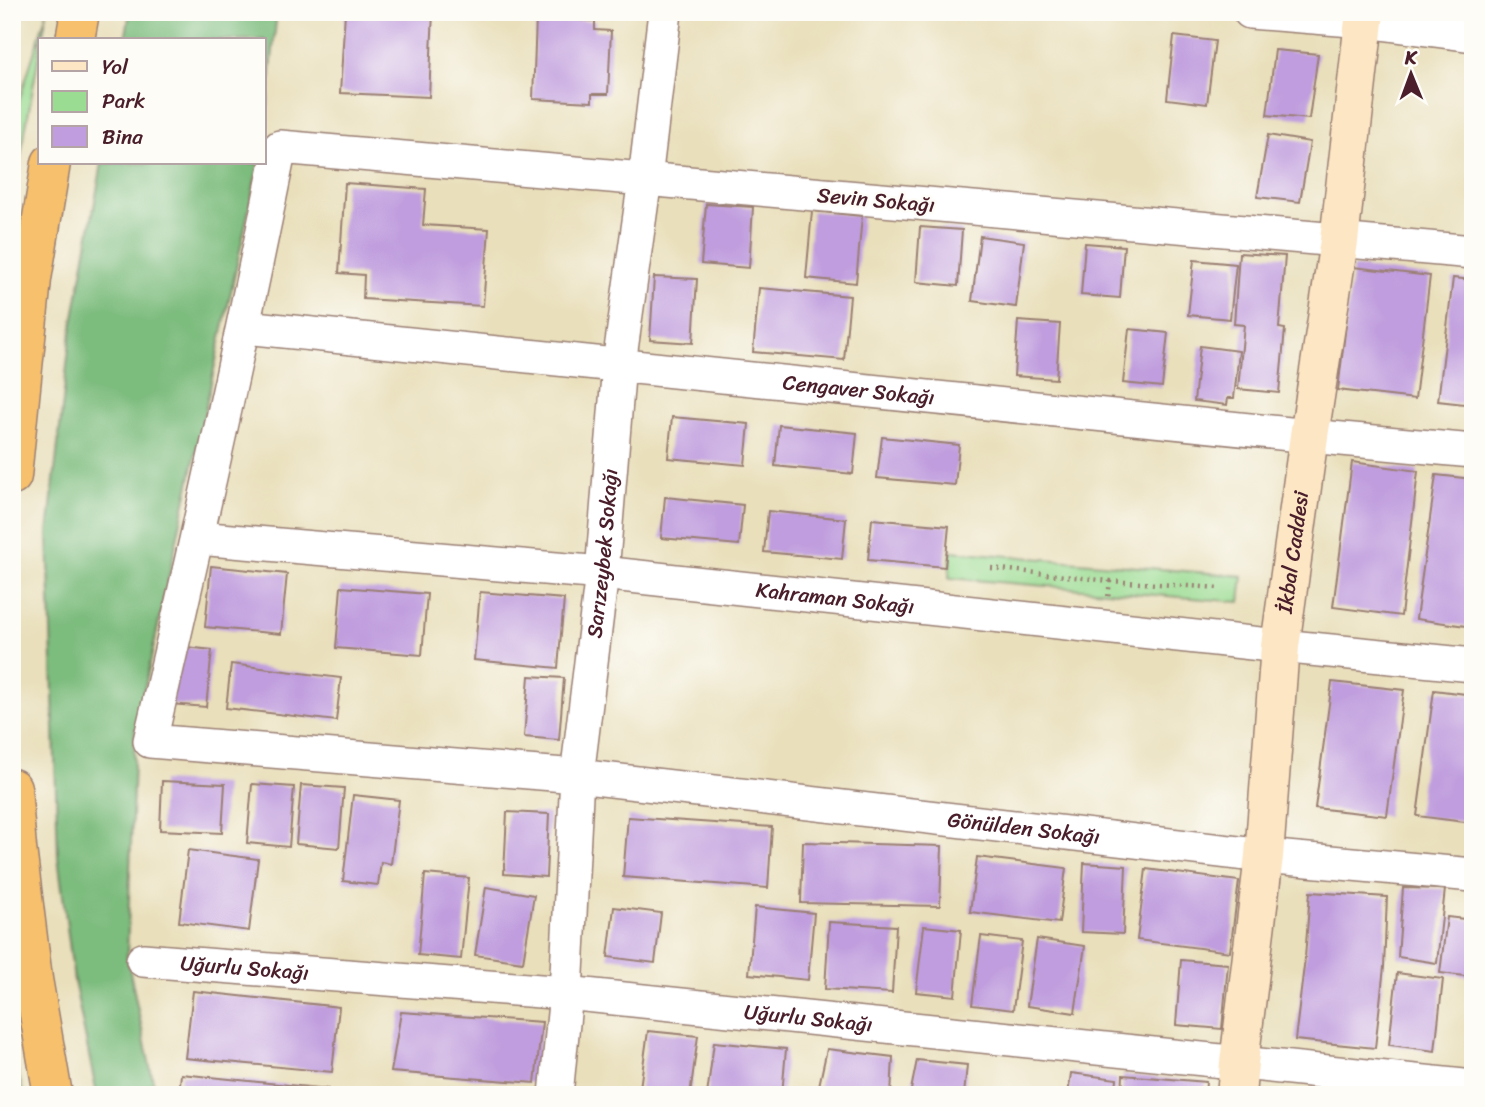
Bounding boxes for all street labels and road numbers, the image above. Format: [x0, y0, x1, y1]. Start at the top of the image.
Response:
street label: Sevin Sokağı [816, 176, 937, 224]
street label: Cengaver Sokağı [781, 363, 937, 417]
street label: Sarızeybek Sokağı [575, 467, 629, 640]
street label: İkbal Caddesi [1266, 487, 1320, 617]
street label: Kahraman Sokağı [754, 571, 916, 626]
street label: Gönülden Sokağı [946, 800, 1102, 856]
street label: Uğurlu Sokağı [179, 944, 311, 992]
street label: Uğurlu Sokağı [742, 993, 875, 1044]

